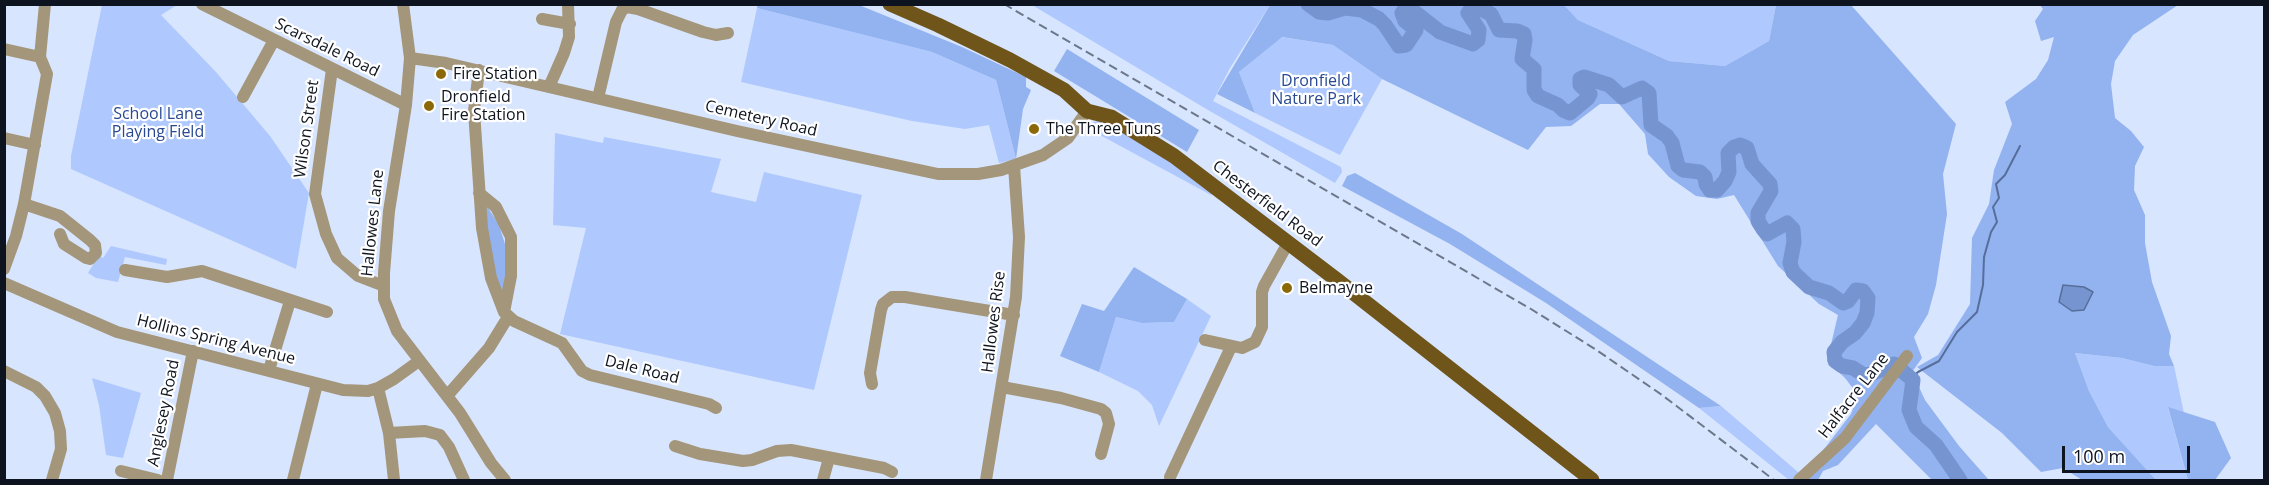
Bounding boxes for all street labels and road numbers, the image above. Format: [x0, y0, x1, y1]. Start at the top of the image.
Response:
street label: Scarsdale Road [272, 14, 382, 82]
street label: Wilson Street [291, 79, 323, 179]
street label: Cemetery Road [703, 97, 819, 141]
street label: Chesterfield Road [1208, 157, 1326, 251]
street label: Hallowes Lane [358, 168, 388, 278]
street label: Hallowes Rise [978, 270, 1010, 374]
street label: Hollins Spring Avenue [135, 311, 297, 369]
street label: Halfacre Lane [1815, 350, 1893, 442]
street label: Dale Road [603, 352, 681, 388]
street label: Anglesey Road [144, 358, 184, 468]

